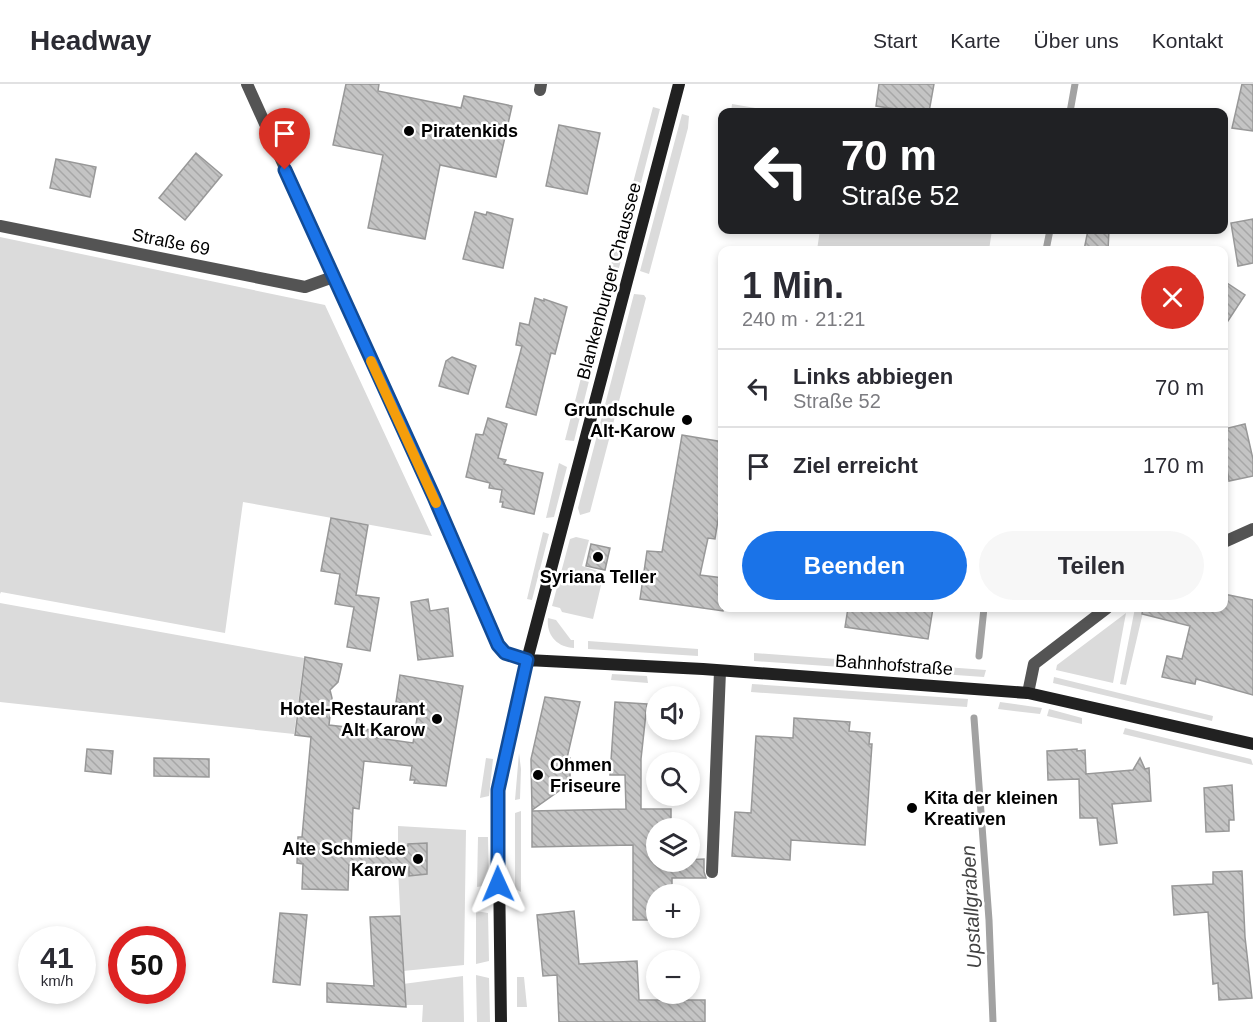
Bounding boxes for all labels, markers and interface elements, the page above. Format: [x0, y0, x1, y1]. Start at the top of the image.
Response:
text: Headway [30, 25, 151, 56]
text: Start [873, 29, 917, 52]
text: Karte [950, 29, 1001, 52]
text: Über uns [1034, 29, 1119, 52]
text: Kontakt [1152, 29, 1223, 52]
pin [259, 108, 310, 170]
icon: arrive [268, 117, 301, 150]
place label: Piratenkids [421, 121, 518, 141]
marker: Piratenkids [402, 124, 416, 138]
icon: left [742, 132, 820, 210]
text: 70 m [841, 132, 937, 179]
street label: Blankenburger Chaussee [573, 180, 645, 382]
text: Straße 52 [841, 181, 960, 211]
street label: Straße 69 [130, 225, 212, 259]
text: 1 Min. [742, 265, 844, 306]
button: close [1141, 266, 1204, 329]
text: 240 m · 21:21 [742, 308, 865, 330]
text: Links abbiegen [793, 364, 953, 389]
icon: left [742, 372, 775, 405]
text: 70 m [1155, 375, 1204, 400]
text: Straße 52 [793, 390, 881, 412]
place label: Grundschule Alt-Karow [564, 400, 676, 441]
marker: Grundschule Alt-Karow [680, 413, 694, 427]
icon: arrive [742, 450, 775, 483]
text: Ziel erreicht [793, 453, 918, 478]
text: 170 m [1143, 453, 1204, 478]
button: Beenden [742, 531, 967, 600]
button: Teilen [979, 531, 1204, 600]
marker: Syriana Teller [591, 550, 605, 564]
place label: Syriana Teller [540, 567, 656, 587]
street label: Bahnhofstraße [834, 651, 954, 679]
map controls [646, 686, 700, 1004]
button: sound [646, 686, 700, 740]
place label: Hotel-Restaurant Alt Karow [280, 699, 426, 740]
marker: Hotel-Restaurant Alt Karow [430, 712, 444, 726]
button: search [646, 752, 700, 806]
place label: Ohmen Friseure [550, 755, 621, 796]
marker: Ohmen Friseure [531, 768, 545, 782]
place label: Kita der kleinen Kreativen [924, 788, 1058, 829]
marker: Kita der kleinen Kreativen [905, 801, 919, 815]
button: layers [646, 818, 700, 872]
place label: Alte Schmiede Karow [282, 839, 407, 880]
water label: Upstallgraben [957, 845, 985, 969]
marker: Alte Schmiede Karow [411, 852, 425, 866]
position arrow [466, 852, 530, 916]
button: + [646, 884, 700, 938]
speed limit sign: 50 [108, 926, 186, 1004]
text: 41 [40, 941, 74, 974]
button: − [646, 950, 700, 1004]
text: km/h [41, 972, 73, 989]

